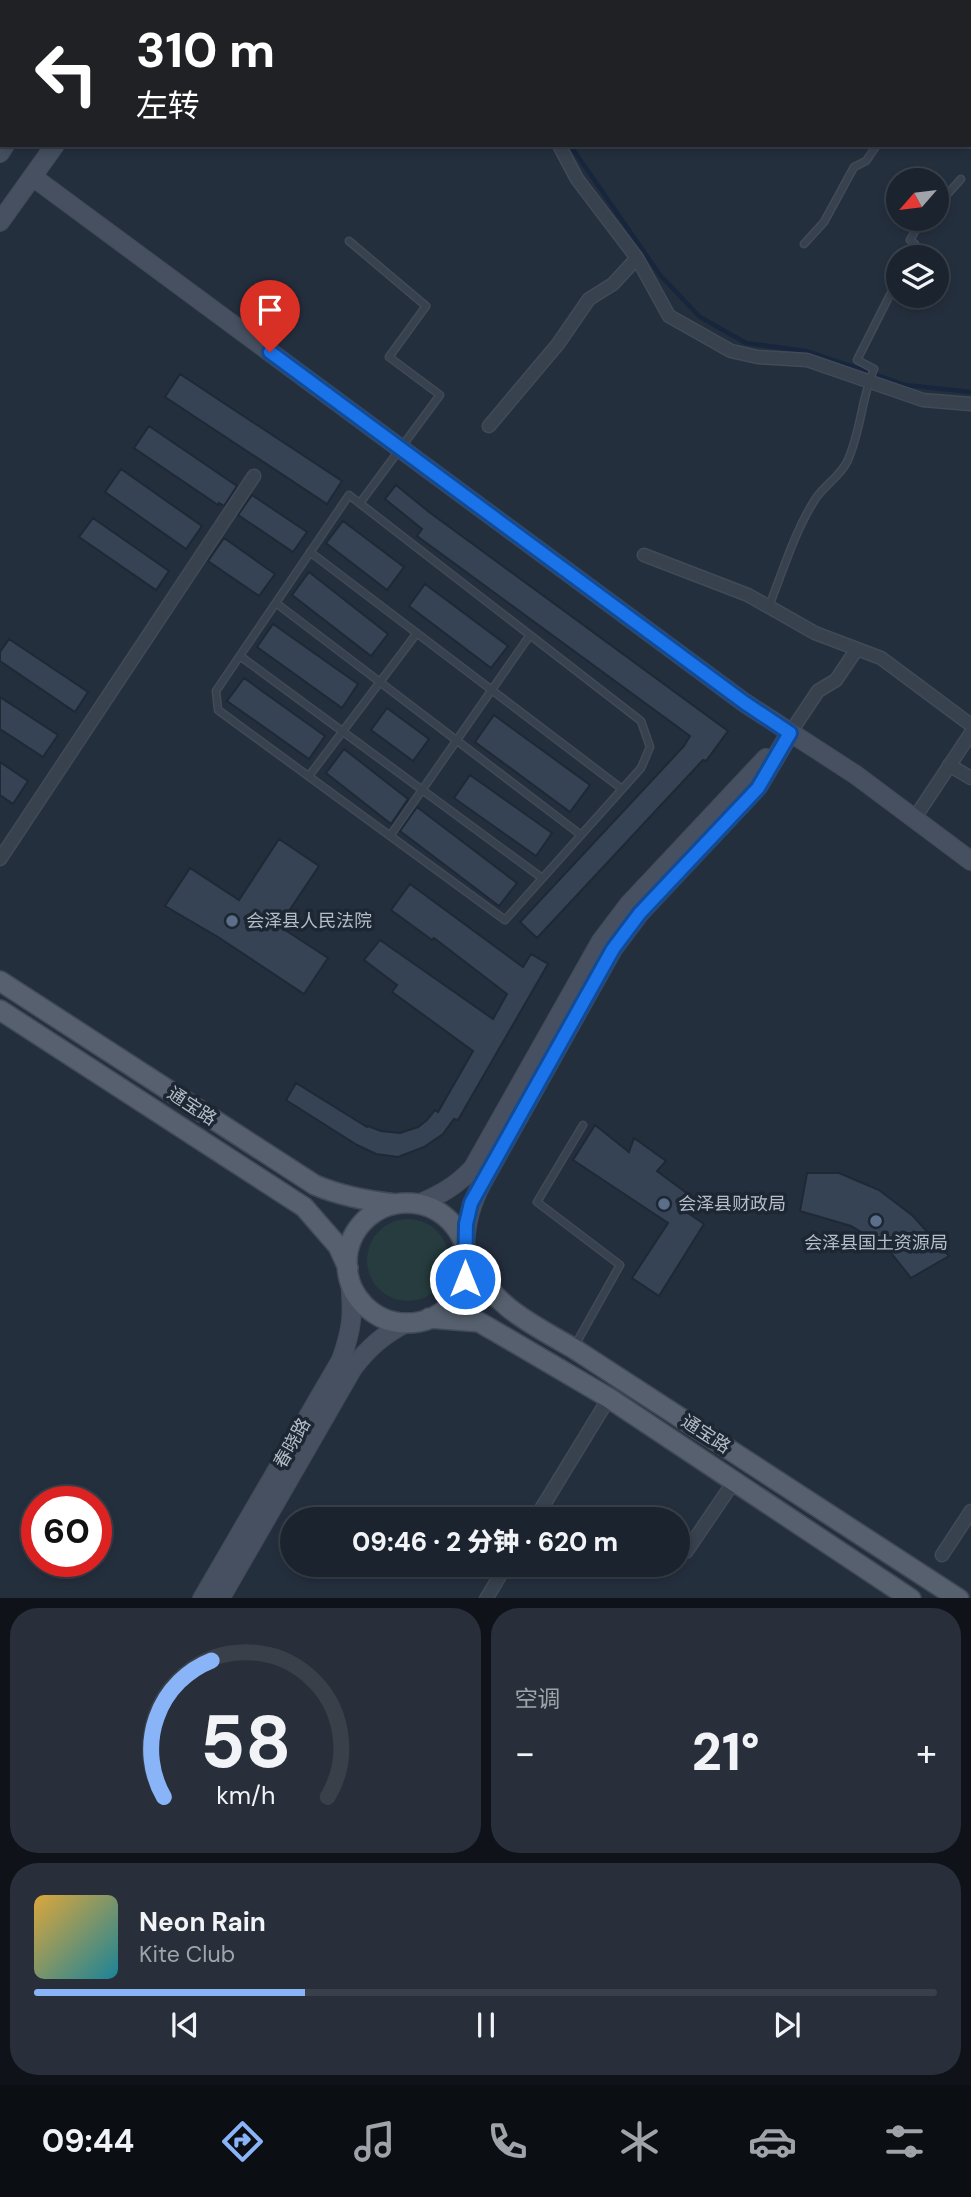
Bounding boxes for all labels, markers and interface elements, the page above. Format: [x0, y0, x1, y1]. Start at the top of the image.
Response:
text: 310 m [136, 18, 275, 82]
icon: left [21, 28, 112, 119]
text: 左转 [136, 85, 200, 127]
north arrow [886, 168, 948, 231]
map controls [886, 168, 949, 308]
button: layers [886, 245, 949, 308]
pin [240, 280, 300, 352]
icon: arrive [251, 291, 289, 329]
place label: 会泽县人民法院 [246, 909, 372, 933]
marker: 会泽县人民法院 [224, 913, 240, 929]
street label: 通宝路 [163, 1081, 221, 1131]
place label: 会泽县财政局 [678, 1192, 786, 1216]
marker: 会泽县财政局 [656, 1196, 672, 1212]
marker: 会泽县国土资源局 [868, 1213, 884, 1229]
place label: 会泽县国土资源局 [804, 1231, 948, 1255]
position arrow [428, 1242, 502, 1316]
street label: 通宝路 [677, 1409, 735, 1459]
street label: 春晓路 [268, 1414, 316, 1472]
speed limit sign: 60 [21, 1486, 112, 1577]
text: 09:46 · 2 分钟 · 620 m [352, 1525, 618, 1559]
text: 空调 [515, 1684, 561, 1714]
text: 58 [200, 1695, 291, 1790]
text: 21° [692, 1718, 760, 1786]
text: − [515, 1728, 535, 1778]
text: + [916, 1728, 937, 1778]
text: km/h [216, 1778, 275, 1811]
text: Neon Rain [139, 1905, 266, 1939]
text: Kite Club [139, 1939, 235, 1969]
icon: previous [166, 2006, 204, 2044]
icon: pause [467, 2006, 505, 2044]
icon: next [768, 2006, 806, 2044]
icon: directions [218, 2117, 267, 2166]
icon: music [350, 2117, 399, 2166]
icon: phone [483, 2117, 532, 2166]
icon: climate [615, 2117, 664, 2166]
icon: car [748, 2117, 797, 2166]
icon: filters [880, 2117, 929, 2166]
text: 09:44 [42, 2120, 134, 2162]

